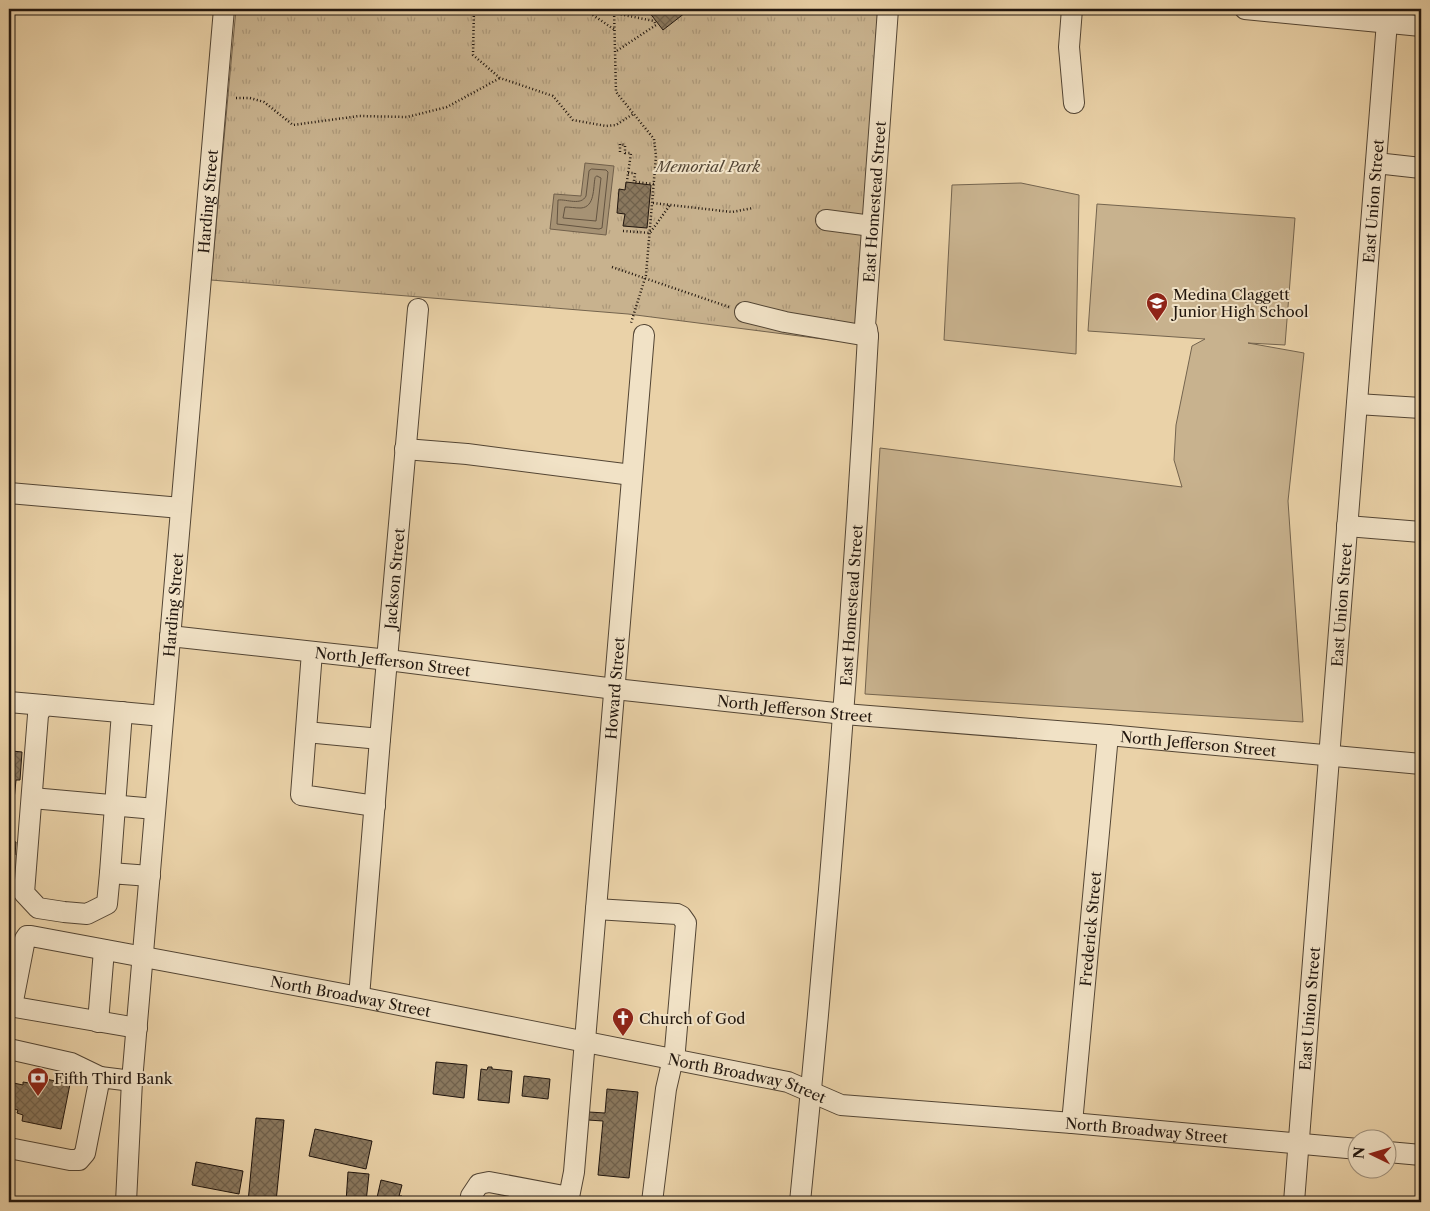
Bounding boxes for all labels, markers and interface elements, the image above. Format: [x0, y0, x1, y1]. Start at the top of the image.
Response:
street label: East Homestead Street [859, 120, 889, 283]
street label: East Union Street [1359, 138, 1387, 264]
street label: Harding Street [194, 148, 221, 254]
park label: Memorial Park [654, 157, 760, 176]
place label: Medina Claggett Junior High School [1171, 285, 1309, 321]
school or university icon: Medina Claggett Junior High School [1145, 291, 1169, 322]
street label: East Homestead Street [836, 523, 866, 687]
street label: Jackson Street [380, 527, 408, 632]
street label: East Union Street [1327, 541, 1355, 668]
street label: Harding Street [159, 551, 187, 658]
street label: Howard Street [601, 635, 628, 740]
street label: North Jefferson Street [314, 643, 472, 680]
street label: North Jefferson Street [716, 691, 874, 726]
street label: North Jefferson Street [1120, 727, 1278, 760]
street label: Frederick Street [1075, 870, 1105, 987]
street label: East Union Street [1295, 945, 1324, 1071]
street label: North Broadway Street [269, 971, 433, 1021]
church icon: Church of God [611, 1006, 635, 1037]
place label: Church of God [639, 1009, 745, 1028]
street label: North Broadway Street [666, 1049, 830, 1107]
bank icon: Fifth Third Bank [26, 1066, 50, 1097]
place label: Fifth Third Bank [54, 1069, 174, 1088]
street label: North Broadway Street [1065, 1113, 1229, 1147]
north arrow [1348, 1128, 1398, 1178]
text: N [1350, 1146, 1369, 1160]

